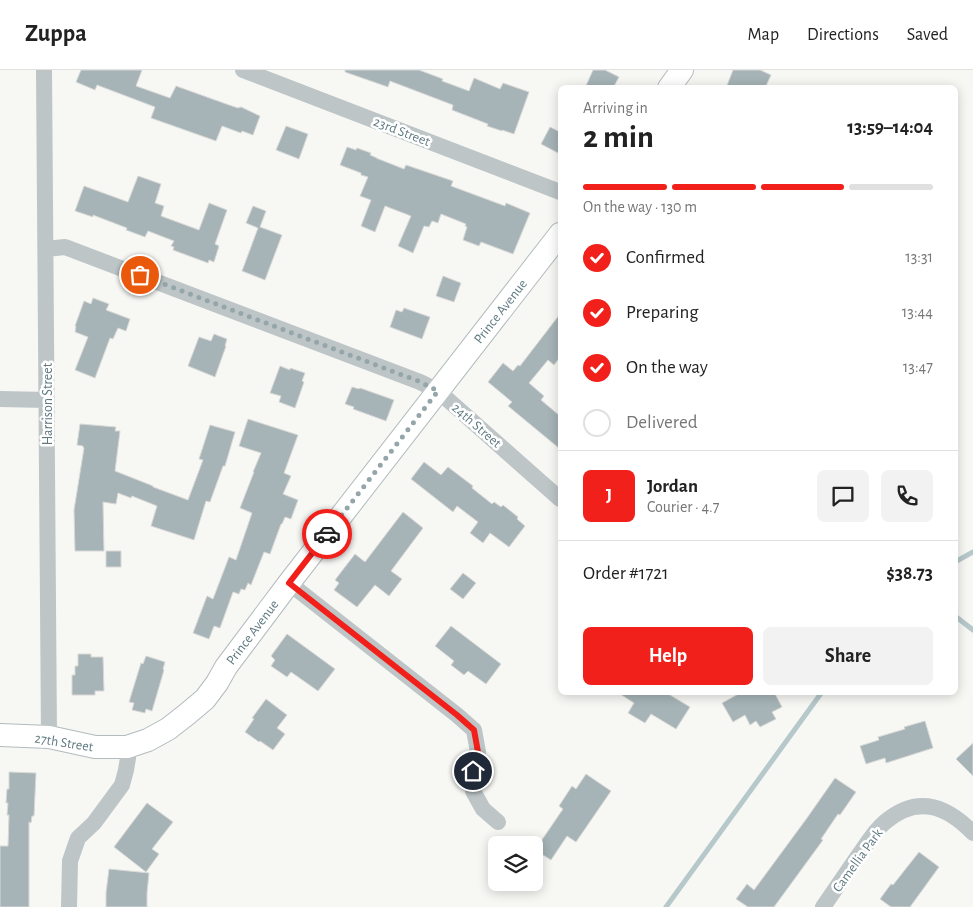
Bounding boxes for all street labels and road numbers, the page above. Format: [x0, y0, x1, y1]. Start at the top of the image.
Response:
street label: 23rd Street [372, 115, 432, 149]
street label: Prince Avenue [472, 277, 530, 346]
street label: Harrison Street [41, 362, 55, 445]
street label: 24th Street [449, 401, 504, 451]
street label: Prince Avenue [224, 598, 282, 668]
street label: 27th Street [33, 731, 95, 755]
street label: Camellia Park [830, 826, 886, 895]

